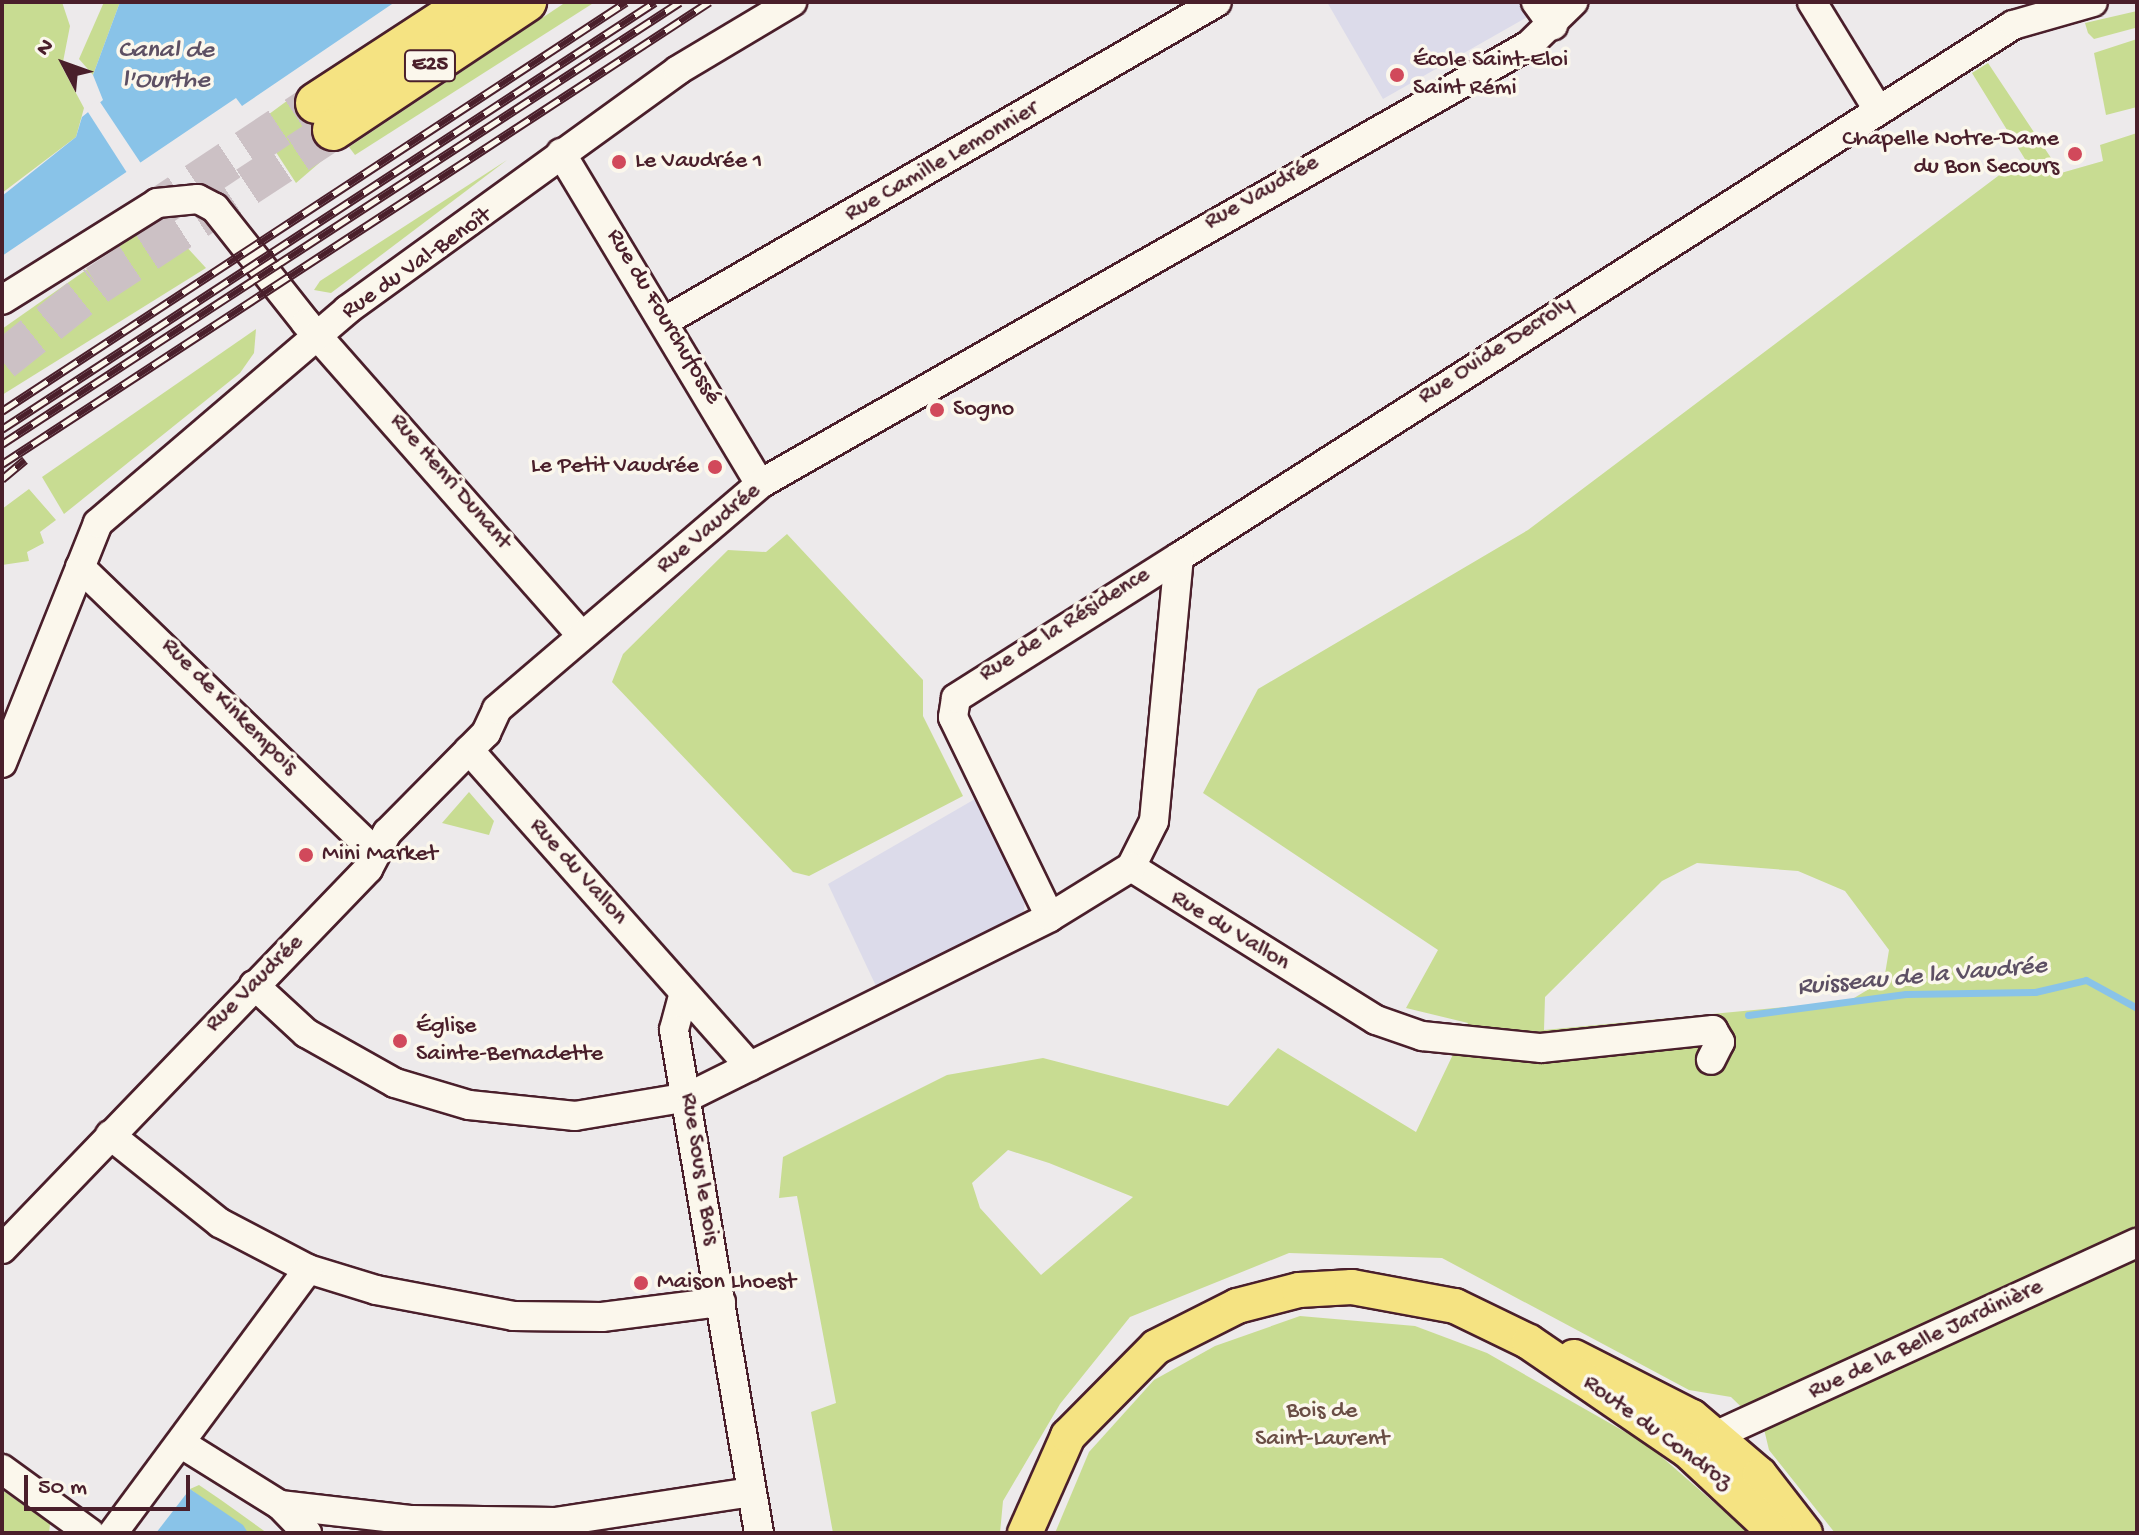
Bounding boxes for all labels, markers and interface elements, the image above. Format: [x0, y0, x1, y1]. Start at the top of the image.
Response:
north arrow [24, 24, 104, 104]
text: N [31, 34, 60, 62]
water label: Canal de l'Ourthe [118, 36, 214, 98]
place label: École Saint-Eloi Saint Rémi [1413, 47, 1568, 103]
road number: E25 [402, 48, 458, 84]
marker: École Saint-Eloi Saint Rémi [1388, 66, 1406, 84]
street label: Rue Camille Lemonnier [840, 95, 1044, 229]
place label: Chapelle Notre-Dame du Bon Secours [1842, 126, 2059, 182]
marker: Chapelle Notre-Dame du Bon Secours [2066, 145, 2084, 163]
place label: Le Vaudrée 1 [635, 148, 762, 176]
street label: Rue Vaudrée [1200, 149, 1324, 237]
marker: Le Vaudrée 1 [610, 153, 628, 171]
street label: Rue du Val-Benoît [337, 202, 497, 326]
street label: Rue du Fourchufossé [599, 224, 727, 410]
street label: Rue Ovide Decroly [1413, 290, 1579, 412]
place label: Sogno [953, 396, 1014, 424]
marker: Sogno [928, 401, 946, 419]
street label: Rue Henri Dunant [383, 408, 517, 556]
place label: Le Petit Vaudrée [531, 453, 699, 481]
marker: Le Petit Vaudrée [706, 458, 724, 476]
street label: Rue Vaudrée [651, 477, 767, 581]
street label: Rue de la Résidence [974, 561, 1156, 689]
street label: Rue de Kinkempois [154, 632, 304, 782]
street label: Rue du Vallon [522, 813, 634, 931]
place label: Mini Market [322, 841, 438, 869]
marker: Mini Market [297, 846, 315, 864]
street label: Rue du Vallon [1165, 884, 1295, 978]
street label: Rue Vaudrée [200, 929, 310, 1039]
water label: Ruisseau de la Vaudrée [1796, 952, 2048, 1004]
place label: Église Sainte-Bernadette [416, 1013, 603, 1069]
marker: Église Sainte-Bernadette [391, 1032, 409, 1050]
street label: Rue Sous le Bois [673, 1091, 725, 1247]
place label: Maison Lhoest [657, 1269, 796, 1297]
street label: Rue de la Belle Jardinière [1804, 1273, 2048, 1407]
marker: Maison Lhoest [632, 1274, 650, 1292]
street label: Route du Condroz [1577, 1369, 1737, 1497]
park label: Bois de Saint-Laurent [1255, 1398, 1389, 1454]
scale bar [28, 1459, 194, 1509]
text: 50 m [38, 1474, 87, 1503]

